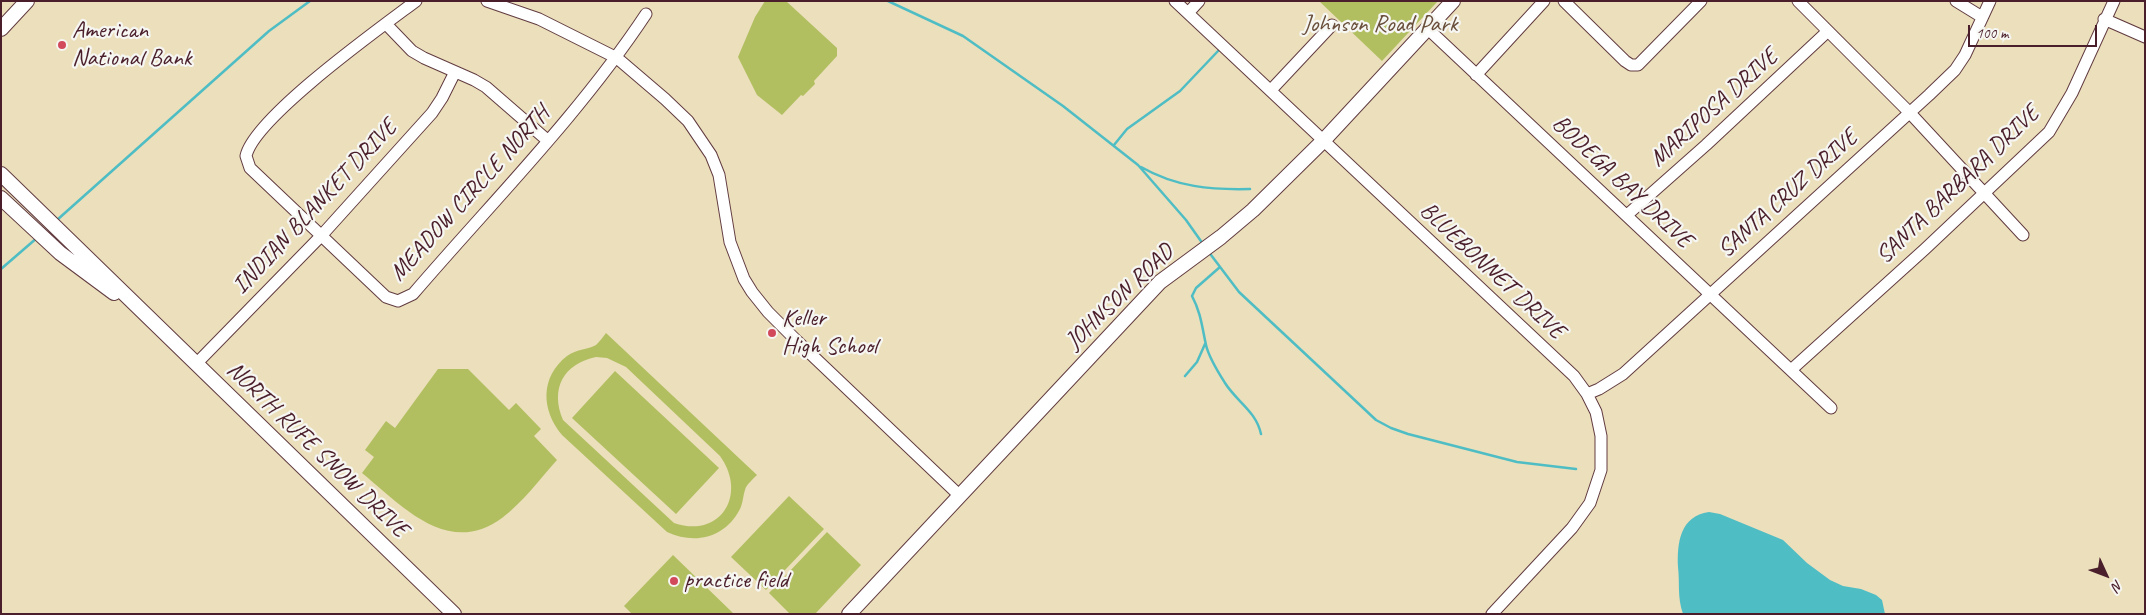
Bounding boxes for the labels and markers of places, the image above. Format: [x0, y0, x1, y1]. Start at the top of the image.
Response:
place label: American National Bank [72, 17, 191, 73]
marker: American National Bank [56, 39, 68, 51]
place label: Keller High School [782, 305, 877, 361]
marker: Keller High School [766, 327, 778, 339]
place label: practice field [684, 567, 788, 595]
marker: practice field [668, 575, 680, 587]

